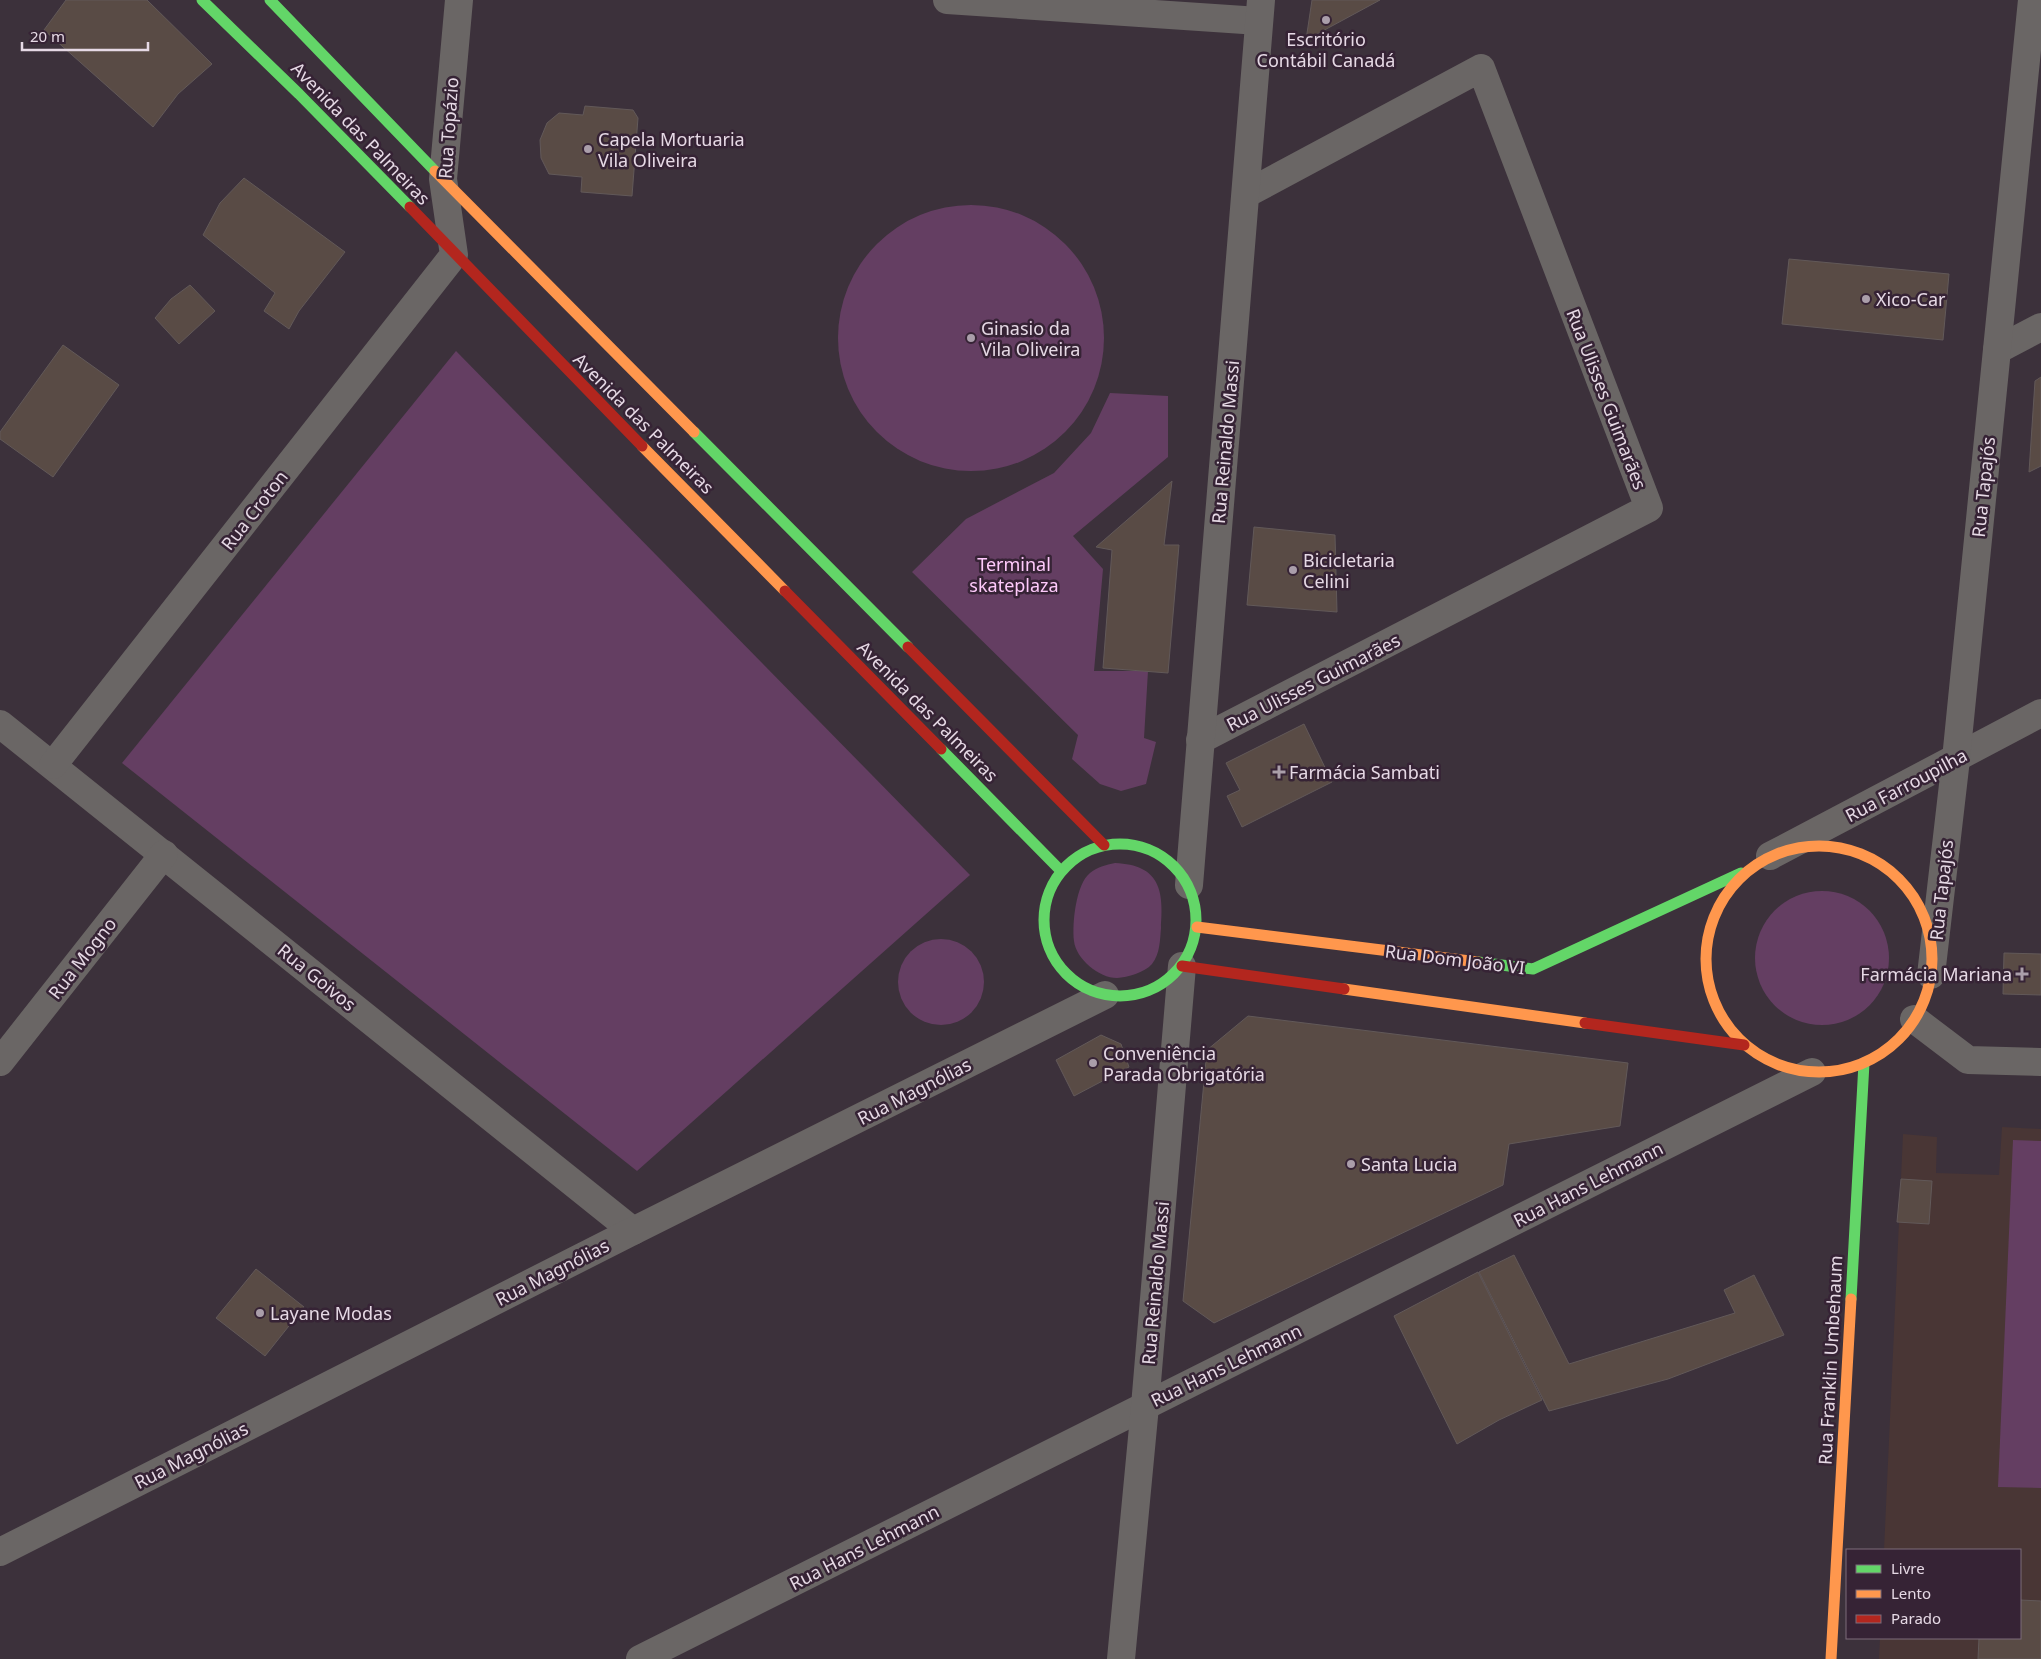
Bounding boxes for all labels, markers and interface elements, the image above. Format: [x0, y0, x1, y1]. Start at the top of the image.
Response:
marker: Escritório Contábil Canadá [1320, 14, 1332, 26]
scale bar [22, 20, 149, 52]
text: 20 m [30, 26, 65, 46]
place label: Escritório Contábil Canadá [1257, 27, 1395, 72]
street label: Avenida das Palmeiras [286, 56, 436, 210]
street label: Rua Topázio [432, 76, 464, 180]
place label: Capela Mortuaria Vila Oliveira [598, 127, 745, 172]
marker: Capela Mortuaria Vila Oliveira [582, 143, 594, 155]
place label: Xico-Car [1876, 287, 1946, 311]
marker: Xico-Car [1860, 293, 1872, 305]
street label: Rua Ulisses Guimarães [1561, 305, 1653, 493]
place label: Ginasio da Vila Oliveira [981, 316, 1080, 361]
marker: Ginasio da Vila Oliveira [965, 332, 977, 344]
street label: Avenida das Palmeiras [568, 347, 720, 499]
street label: Rua Reinaldo Massi [1206, 359, 1244, 525]
street label: Rua Tapajós [1966, 435, 2000, 539]
street label: Rua Croton [215, 465, 293, 555]
place label: Bicicletaria Celini [1303, 548, 1395, 593]
park label: Terminal skateplaza [969, 552, 1059, 597]
marker: Bicicletaria Celini [1287, 564, 1299, 576]
street label: Rua Ulisses Guimarães [1222, 628, 1404, 736]
street label: Avenida das Palmeiras [852, 635, 1004, 787]
street label: Rua Farroupilha [1841, 743, 1971, 827]
place label: Farmácia Sambati [1289, 760, 1440, 784]
marker: Farmácia Sambati [1273, 766, 1285, 778]
street label: Rua Tapajós [1924, 838, 1958, 942]
street label: Rua Mogno [43, 912, 121, 1004]
street label: Rua Goivos [273, 938, 361, 1016]
street label: Rua Dom João VI [1384, 938, 1526, 980]
place label: Farmácia Mariana [1860, 962, 2012, 986]
marker: Farmácia Mariana [2016, 968, 2028, 980]
place label: Conveniência Parada Obrigatória [1103, 1041, 1265, 1086]
street label: Rua Magnólias [853, 1052, 975, 1130]
marker: Conveniência Parada Obrigatória [1087, 1057, 1099, 1069]
street label: Rua Hans Lehmann [1509, 1136, 1667, 1232]
place label: Santa Lucia [1361, 1152, 1457, 1176]
marker: Santa Lucia [1345, 1158, 1357, 1170]
street label: Rua Reinaldo Massi [1136, 1200, 1174, 1366]
street label: Rua Magnólias [491, 1233, 613, 1311]
street label: Rua Franklin Umbehaum [1813, 1255, 1847, 1465]
place label: Layane Modas [270, 1301, 392, 1325]
marker: Layane Modas [254, 1307, 266, 1319]
street label: Rua Hans Lehmann [1147, 1318, 1305, 1412]
street label: Rua Magnólias [130, 1416, 252, 1494]
street label: Rua Hans Lehmann [785, 1499, 943, 1595]
legend [1846, 1549, 2021, 1639]
text: Livre [1891, 1558, 1925, 1578]
text: Lento [1891, 1583, 1931, 1603]
text: Parado [1891, 1608, 1941, 1628]

